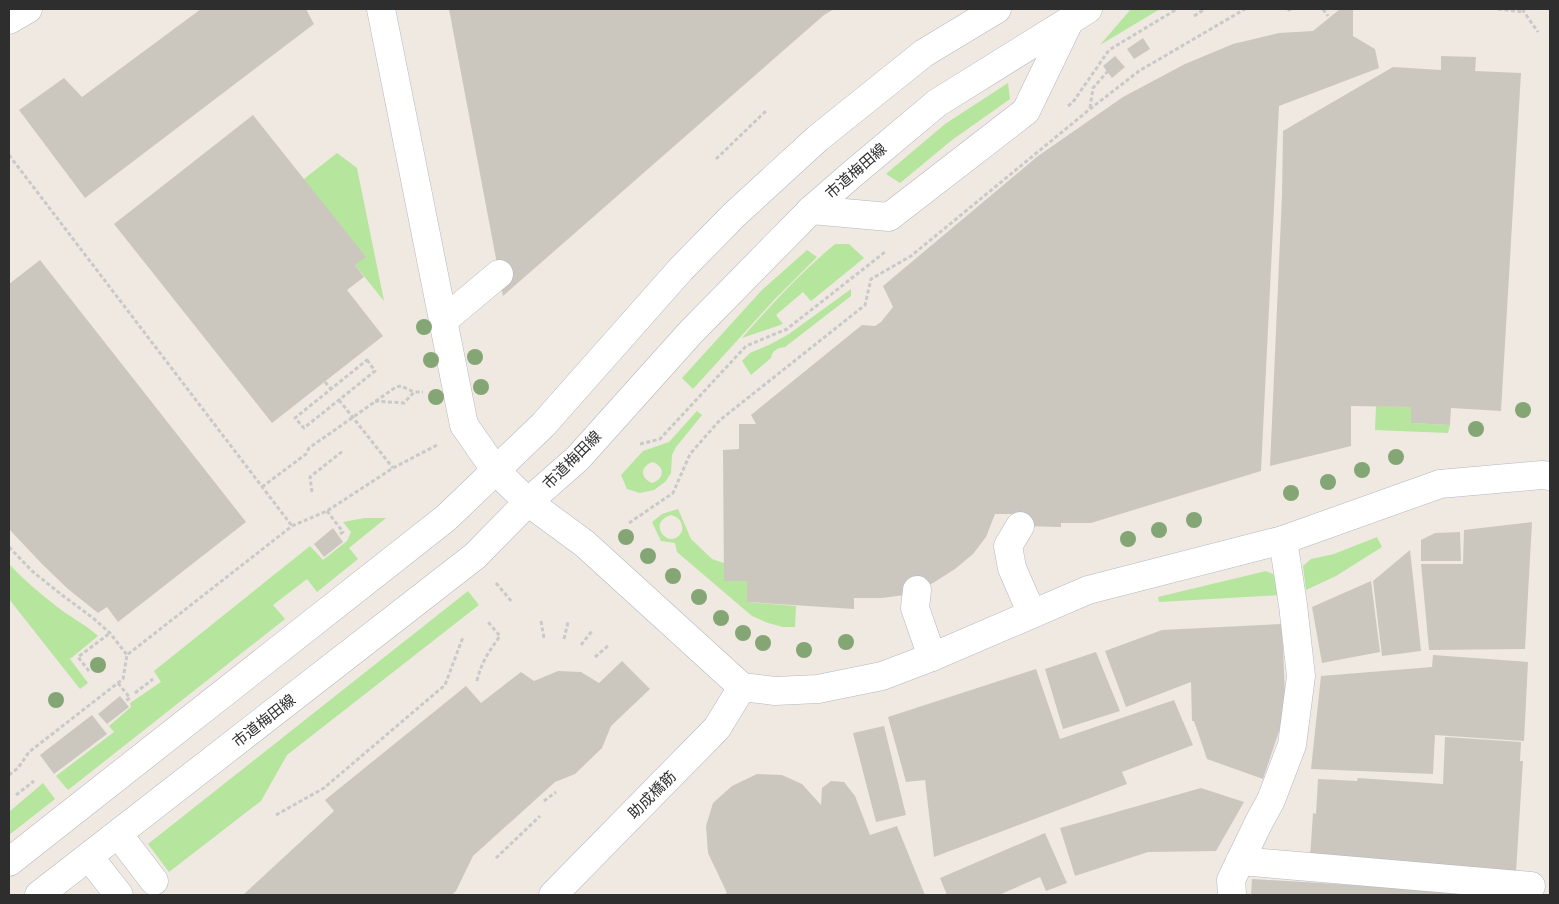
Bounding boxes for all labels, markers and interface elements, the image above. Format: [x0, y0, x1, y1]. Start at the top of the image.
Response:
street label: 市道梅田線 [822, 140, 890, 202]
street label: 市道梅田線 [539, 427, 605, 493]
street label: 市道梅田線 [229, 691, 299, 751]
street label: 助成橋筋 [624, 767, 680, 823]

